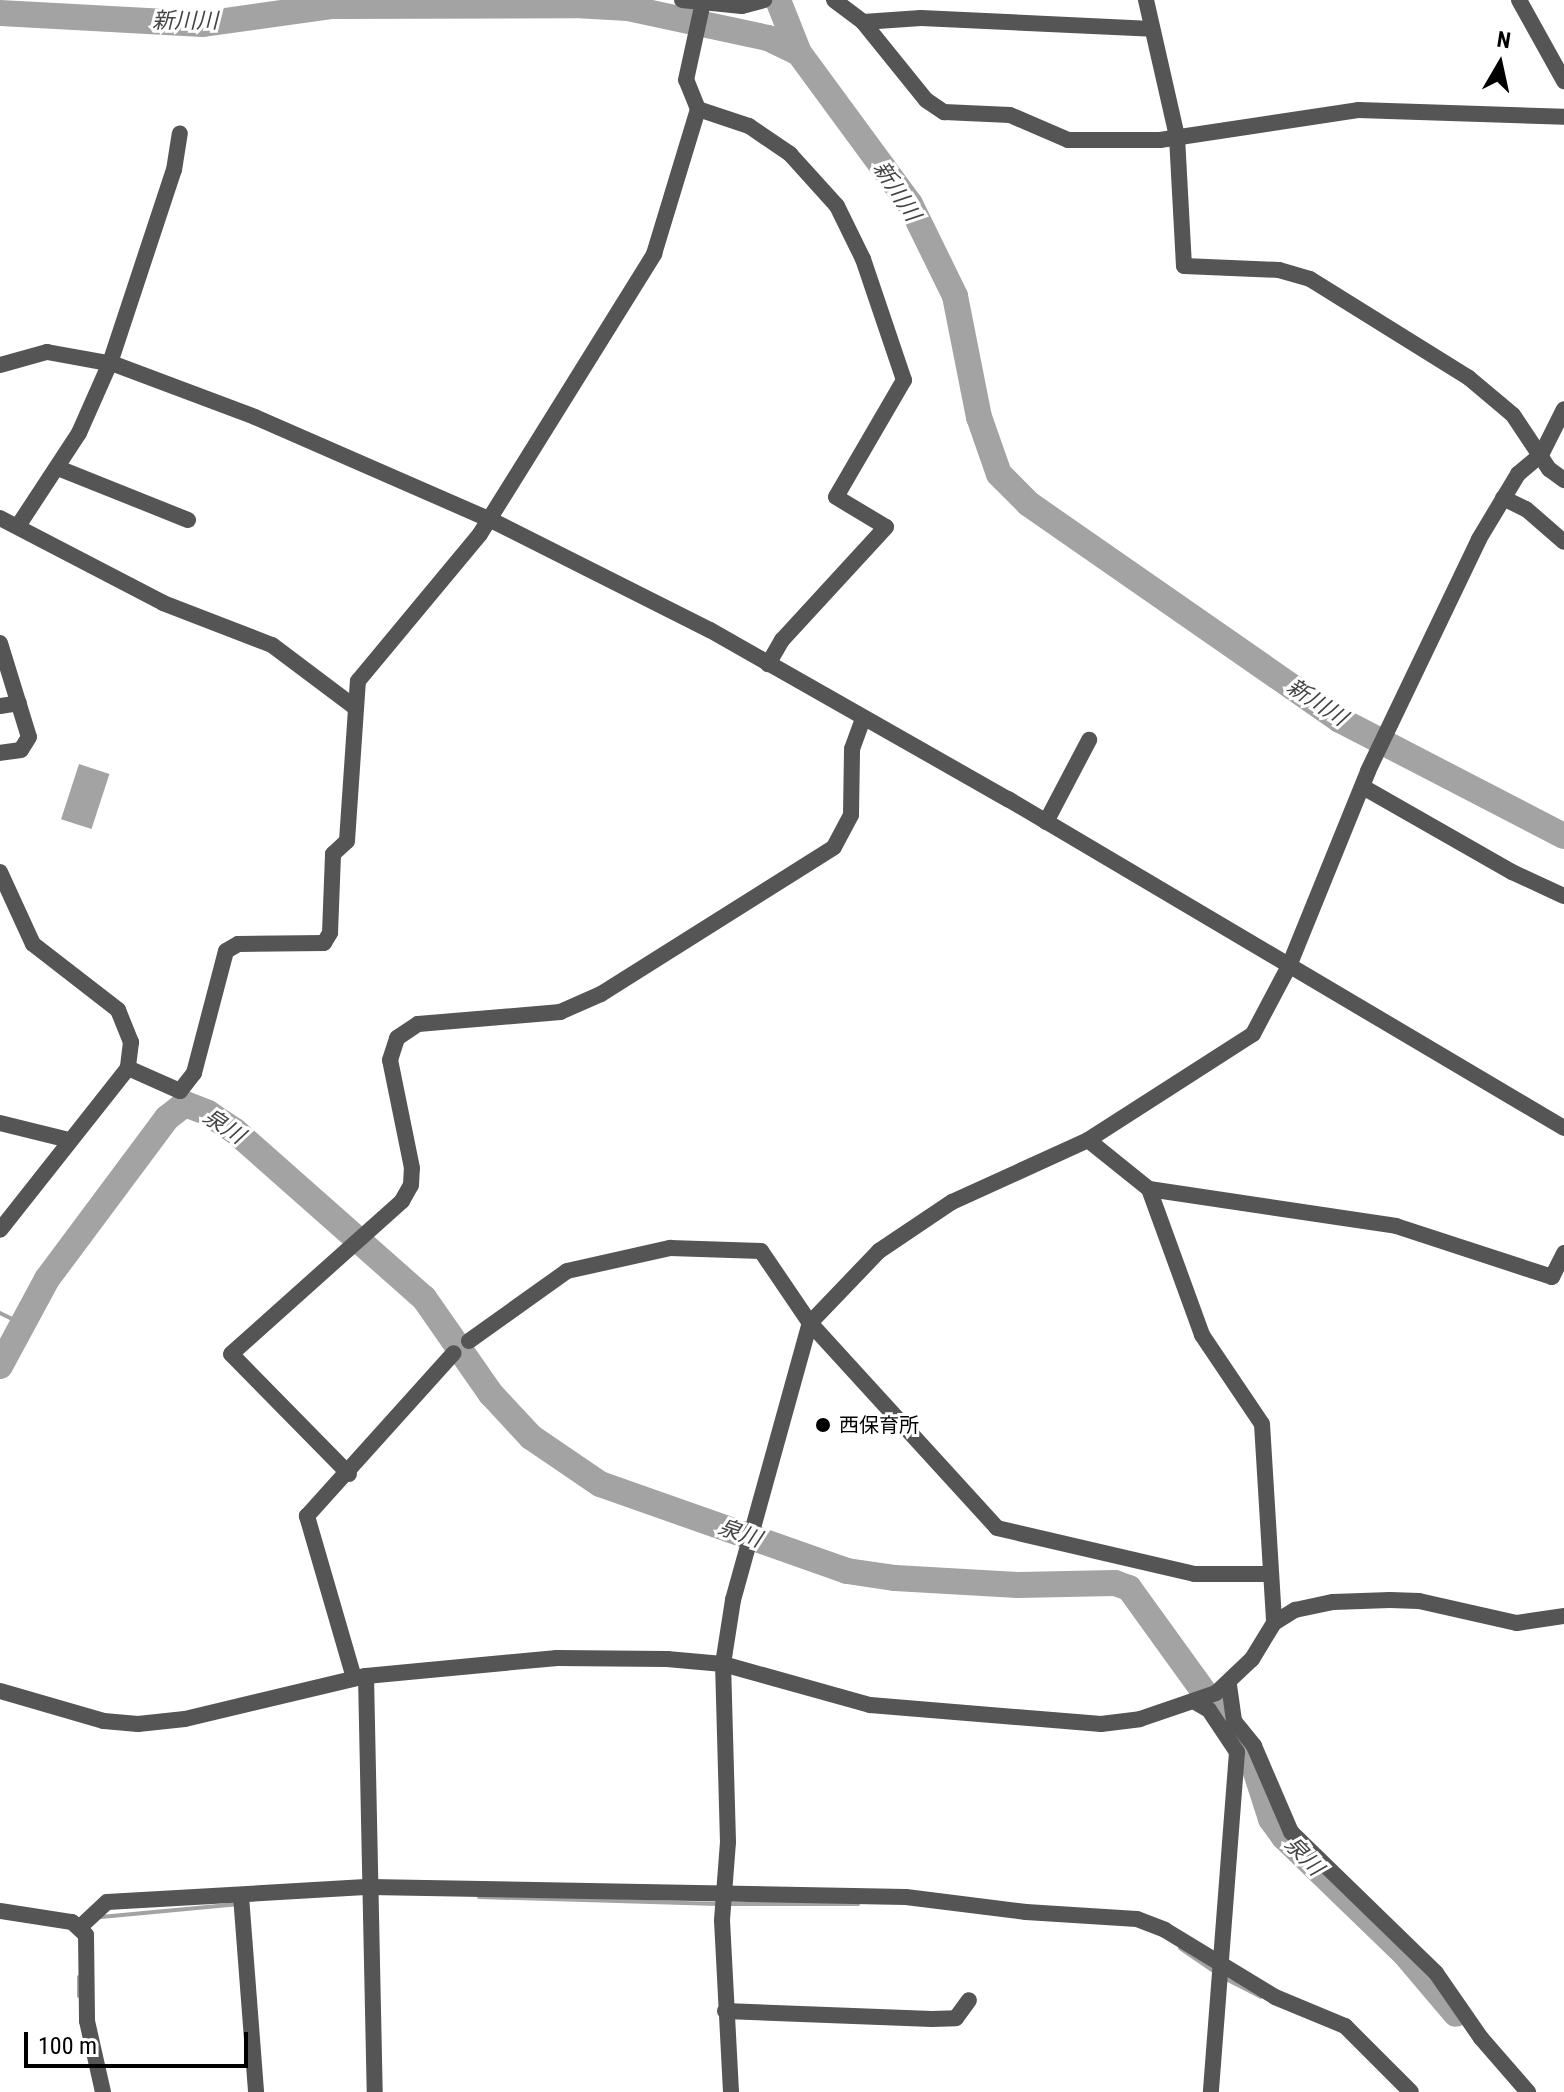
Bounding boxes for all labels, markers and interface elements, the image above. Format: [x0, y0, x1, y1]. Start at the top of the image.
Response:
water label: 新川川 [152, 8, 218, 34]
north arrow [1460, 24, 1540, 104]
text: N [1495, 26, 1512, 53]
water label: 新川川 [868, 156, 926, 226]
water label: 新川川 [1282, 673, 1352, 731]
water label: 泉川 [198, 1103, 250, 1149]
place label: 西保育所 [839, 1413, 919, 1437]
marker: 西保育所 [814, 1416, 832, 1434]
water label: 泉川 [715, 1513, 765, 1553]
water label: 泉川 [1279, 1831, 1329, 1881]
scale bar [28, 2016, 252, 2066]
text: 100 m [38, 2032, 97, 2060]

